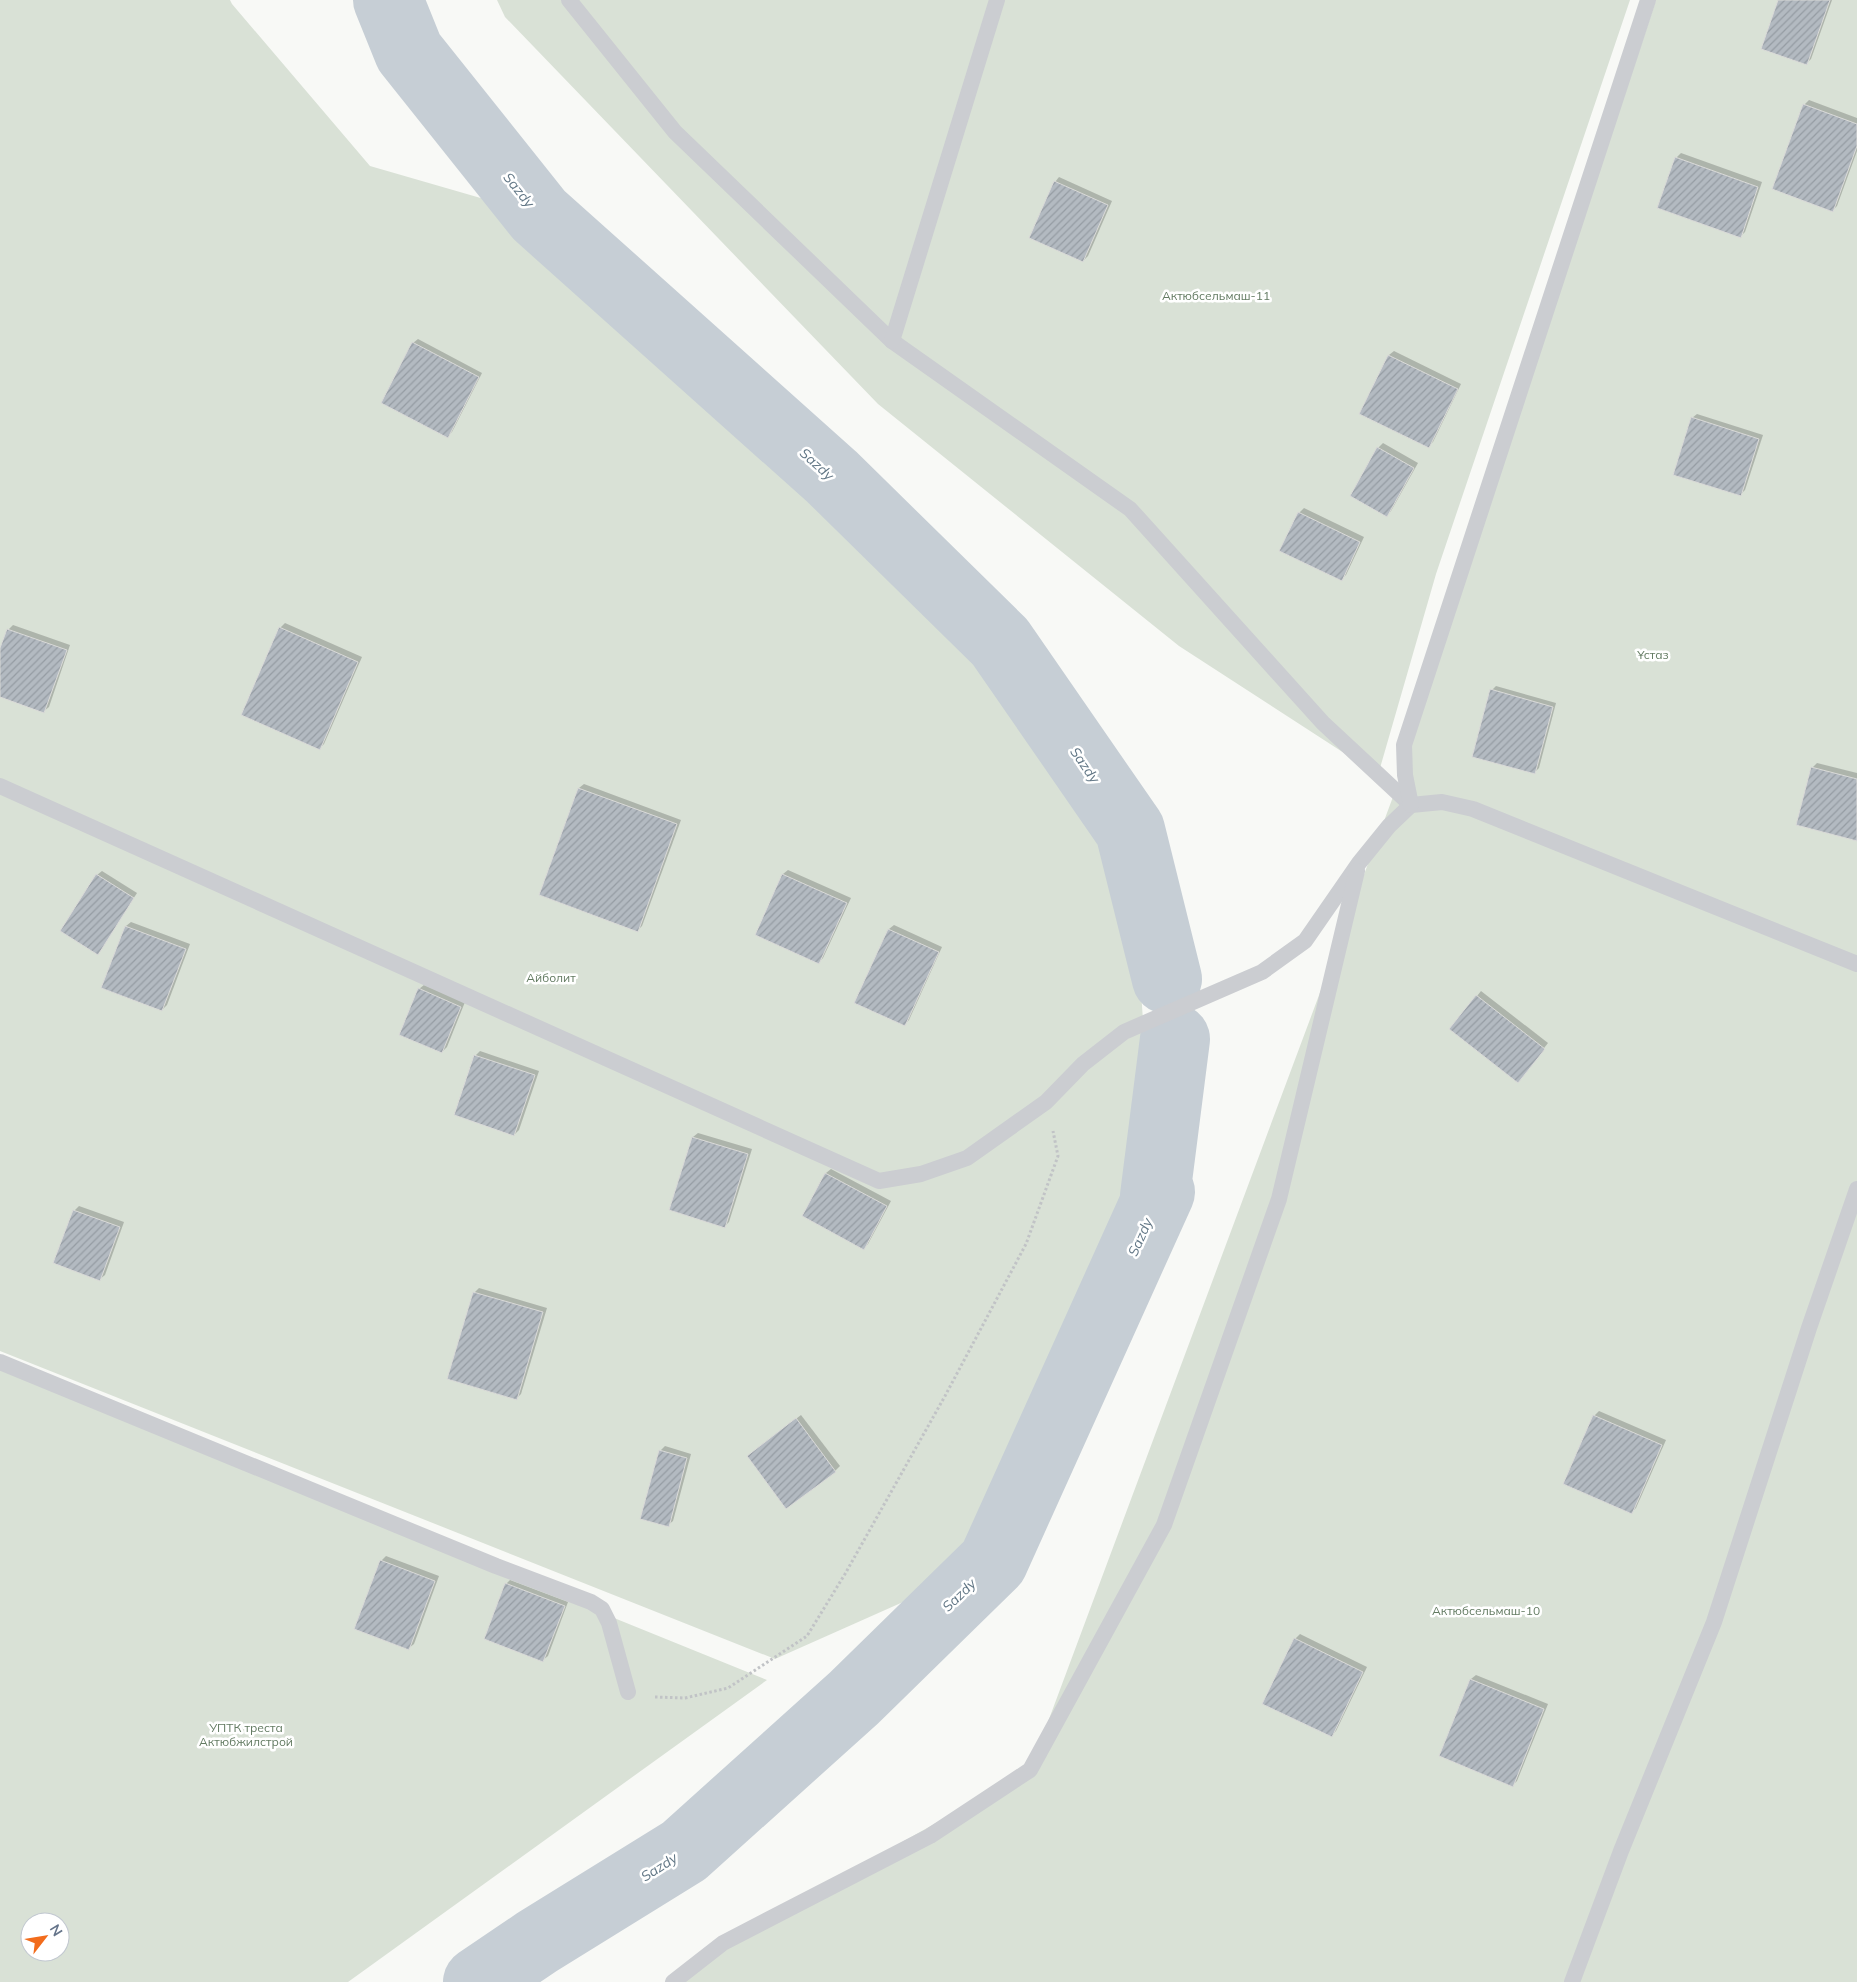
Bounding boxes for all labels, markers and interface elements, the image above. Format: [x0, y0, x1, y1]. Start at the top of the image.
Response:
water label: Sazdy [499, 169, 539, 212]
park label: Актюбсельмаш-11 [1162, 288, 1270, 303]
water label: Sazdy [796, 444, 838, 484]
park label: Ұстаз [1636, 647, 1669, 662]
water label: Sazdy [1066, 743, 1104, 787]
park label: Айболит [526, 970, 576, 985]
water label: Sazdy [1124, 1215, 1157, 1259]
water label: Sazdy [938, 1574, 980, 1615]
park label: Актюбсельмаш-10 [1432, 1603, 1540, 1618]
park label: УПТК треста Актюбжилстрой [199, 1720, 293, 1749]
water label: Sazdy [637, 1848, 681, 1885]
north arrow [20, 1912, 70, 1962]
text: N [46, 1921, 67, 1939]

